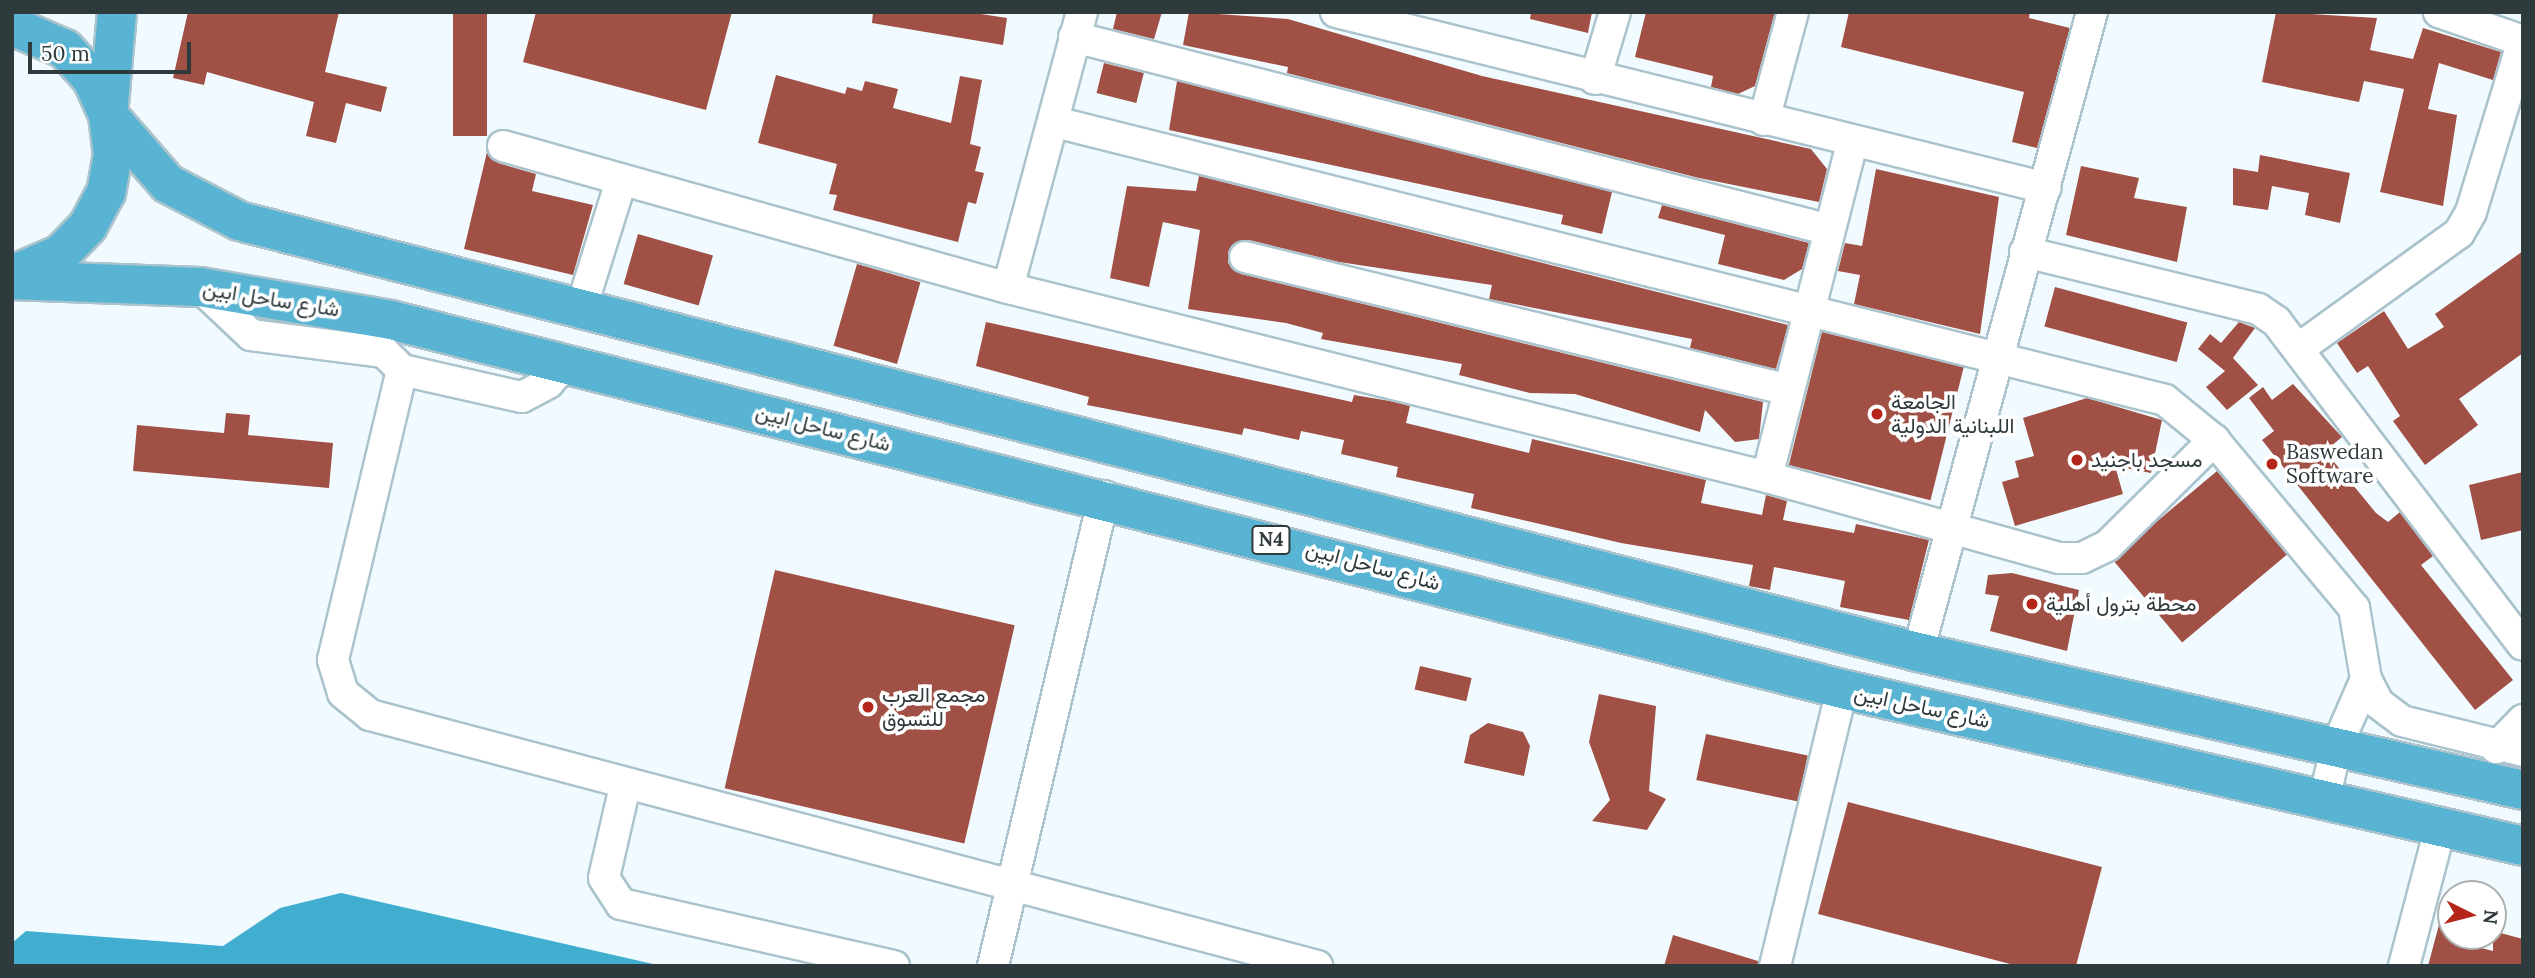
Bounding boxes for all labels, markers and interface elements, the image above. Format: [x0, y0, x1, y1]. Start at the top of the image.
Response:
scale bar [32, 28, 194, 72]
text: 50 m [41, 40, 90, 67]
street label: شارع ساحل ابين [201, 276, 341, 322]
place label: الجامعة اللبنانية الدولية [1891, 389, 2014, 439]
street label: شارع ساحل ابين [753, 399, 893, 457]
marker: الجامعة اللبنانية الدولية [1869, 406, 1885, 422]
place label: Baswedan Software [2286, 439, 2384, 489]
place label: مسجد باجنيد [2091, 447, 2203, 473]
marker: مسجد باجنيد [2069, 452, 2085, 468]
marker: Baswedan Software [2264, 456, 2280, 472]
road number: N4 [1250, 524, 1292, 555]
street label: شارع ساحل ابين [1303, 536, 1443, 596]
place label: محطة بترول أهلية [2046, 591, 2197, 617]
marker: محطة بترول أهلية [2024, 596, 2040, 612]
street label: شارع ساحل ابين [1852, 680, 1992, 734]
place label: مجمع العرب للتسوق [882, 682, 985, 732]
marker: مجمع العرب للتسوق [860, 699, 876, 715]
north arrow [2437, 880, 2507, 950]
text: N [2478, 908, 2504, 926]

